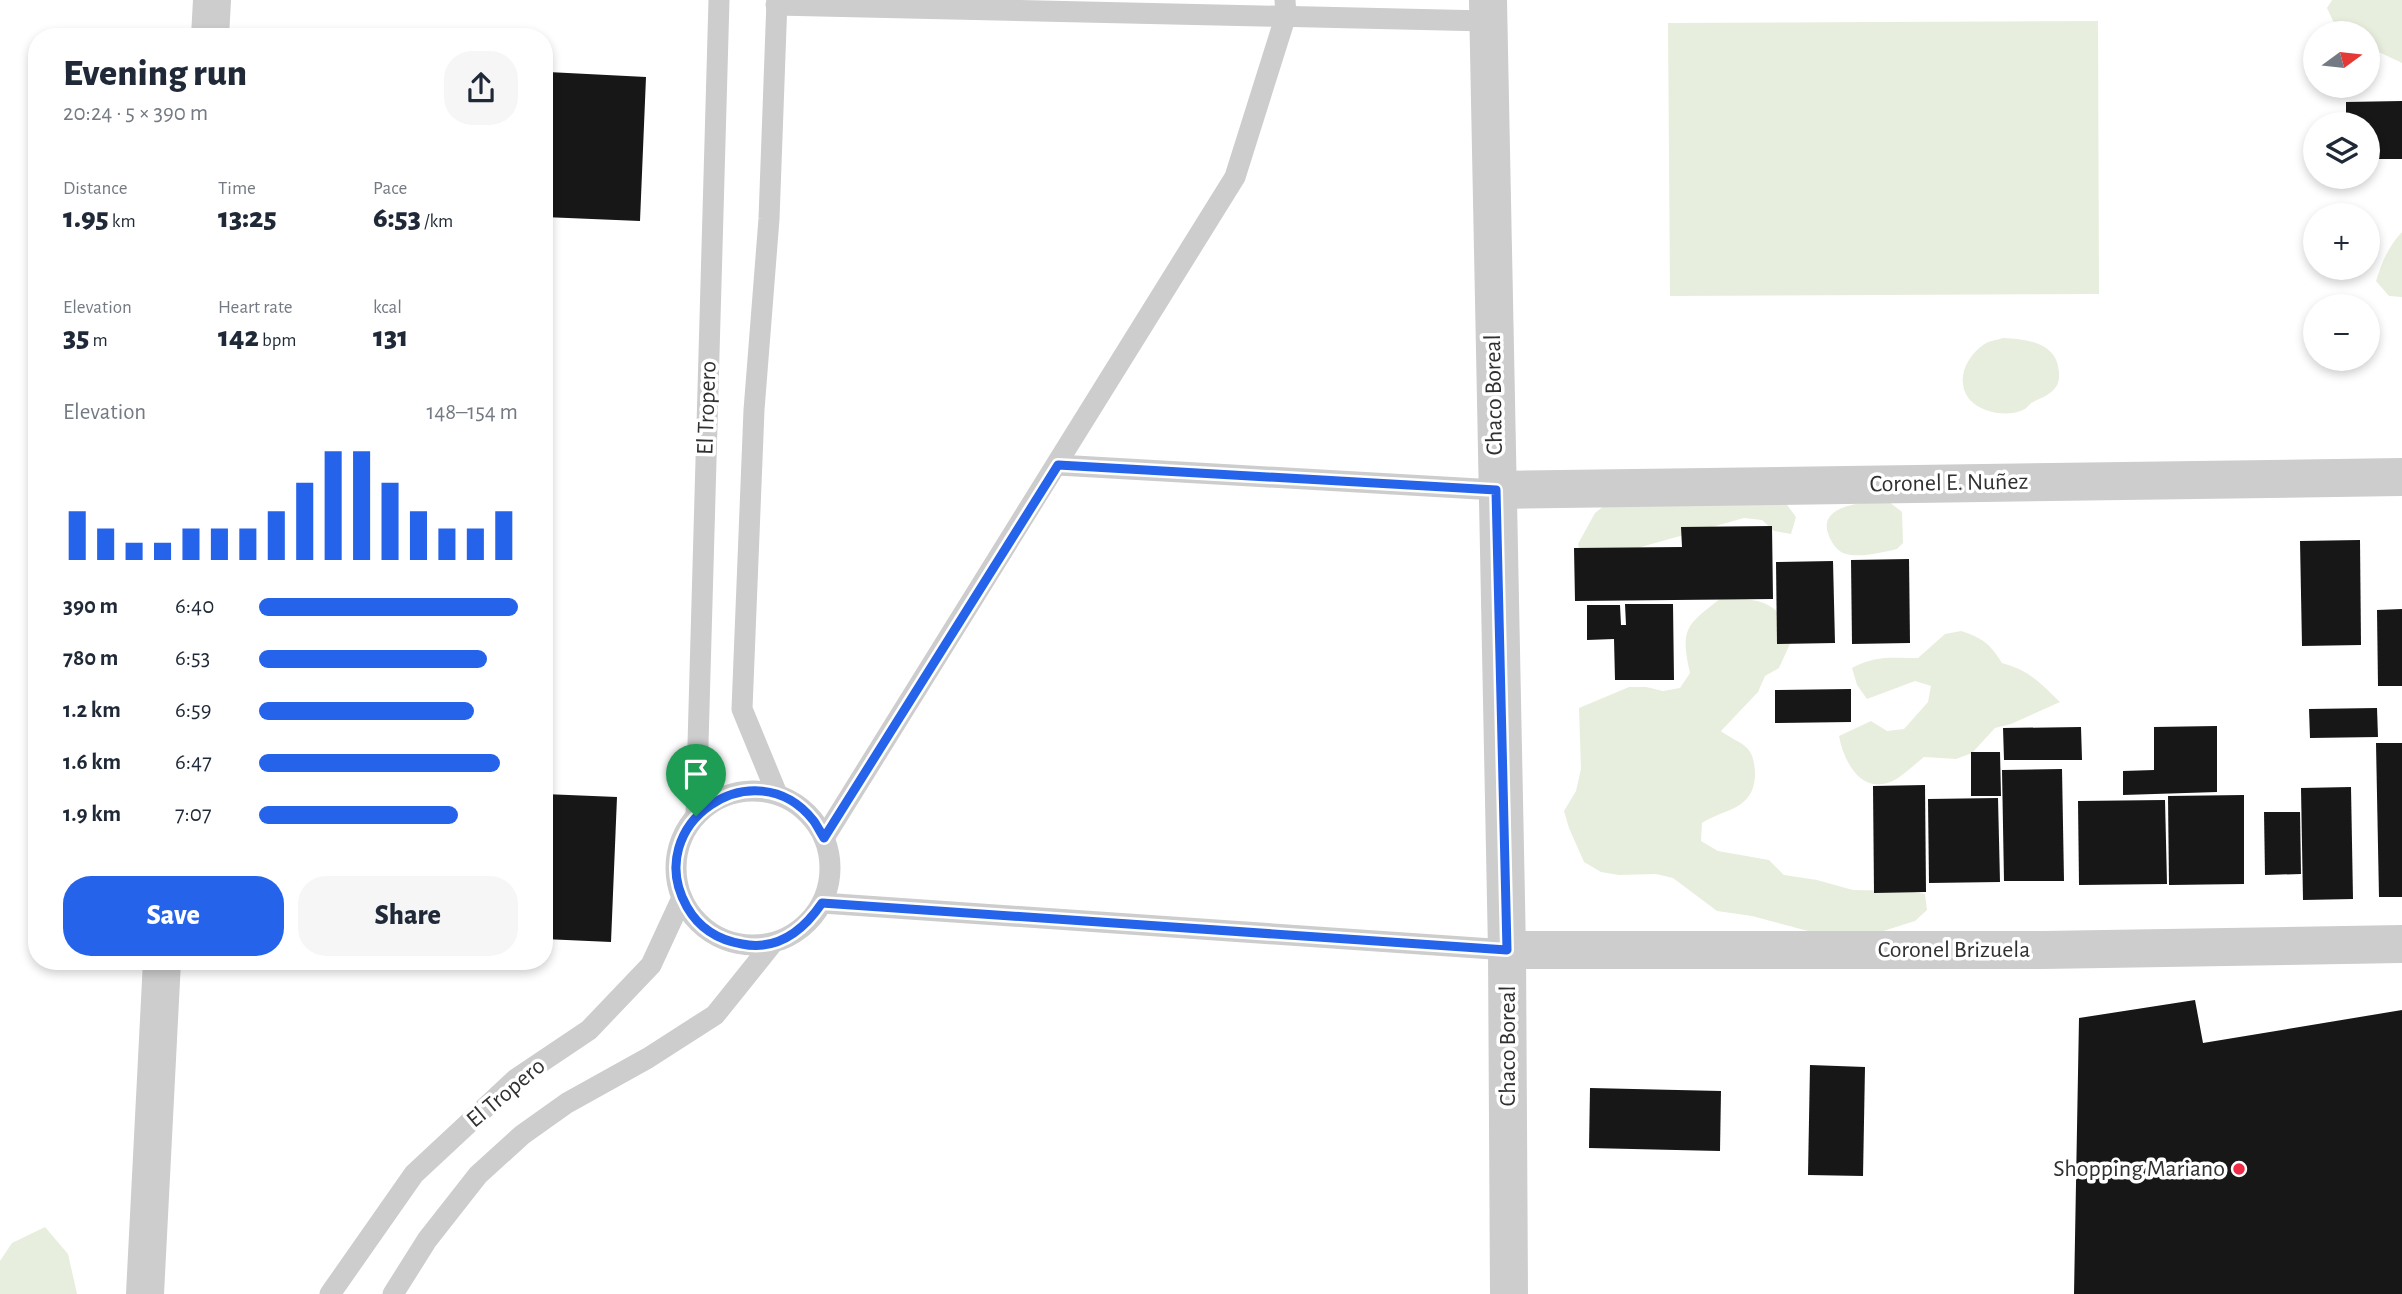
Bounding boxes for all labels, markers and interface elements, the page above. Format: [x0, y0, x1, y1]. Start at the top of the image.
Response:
north arrow [2303, 21, 2380, 98]
map controls [2303, 21, 2380, 371]
button: share [444, 51, 518, 125]
text: Evening run [63, 55, 247, 93]
text: 20:24 · 5 × 390 m [63, 102, 208, 125]
button: layers [2303, 112, 2380, 189]
text: Distance [63, 179, 127, 198]
text: Time [218, 179, 256, 198]
text: Pace [373, 179, 407, 198]
text: 1.95 [63, 203, 109, 233]
text: 13:25 [218, 203, 277, 233]
text: 6:53 [373, 203, 421, 233]
button: + [2303, 203, 2380, 280]
text: km [109, 212, 136, 231]
text: /km [421, 212, 453, 231]
button: − [2303, 294, 2380, 371]
text: Elevation [63, 298, 132, 317]
text: Heart rate [218, 298, 293, 317]
text: kcal [373, 298, 402, 317]
text: 35 [63, 322, 89, 352]
text: 142 [218, 322, 259, 352]
text: 131 [373, 322, 408, 352]
text: m [89, 331, 108, 350]
text: bpm [259, 331, 296, 350]
street label: Chaco Boreal [1481, 334, 1507, 456]
street label: El Tropero [693, 361, 721, 455]
text: Elevation [63, 401, 146, 424]
text: 148–154 m [426, 401, 518, 424]
street label: Coronel E. Nuñez [1869, 470, 2029, 496]
text: 390 m [63, 595, 118, 618]
text: 6:40 [175, 595, 214, 618]
text: 780 m [63, 647, 118, 670]
text: 6:53 [175, 647, 210, 670]
text: 1.2 km [63, 699, 121, 722]
text: 6:59 [175, 699, 212, 722]
pin [666, 744, 726, 816]
text: 1.6 km [63, 751, 121, 774]
text: 6:47 [175, 751, 212, 774]
icon: arrive [677, 755, 715, 793]
text: 1.9 km [63, 803, 121, 826]
text: 7:07 [175, 803, 212, 826]
button: Save [63, 876, 284, 956]
button: Share [298, 876, 518, 956]
street label: Coronel Brizuela [1878, 938, 2030, 962]
street label: Chaco Boreal [1496, 985, 1520, 1107]
street label: El Tropero [462, 1054, 550, 1132]
place label: Shopping Mariano [2053, 1157, 2225, 1181]
marker: Shopping Mariano [2231, 1161, 2247, 1177]

